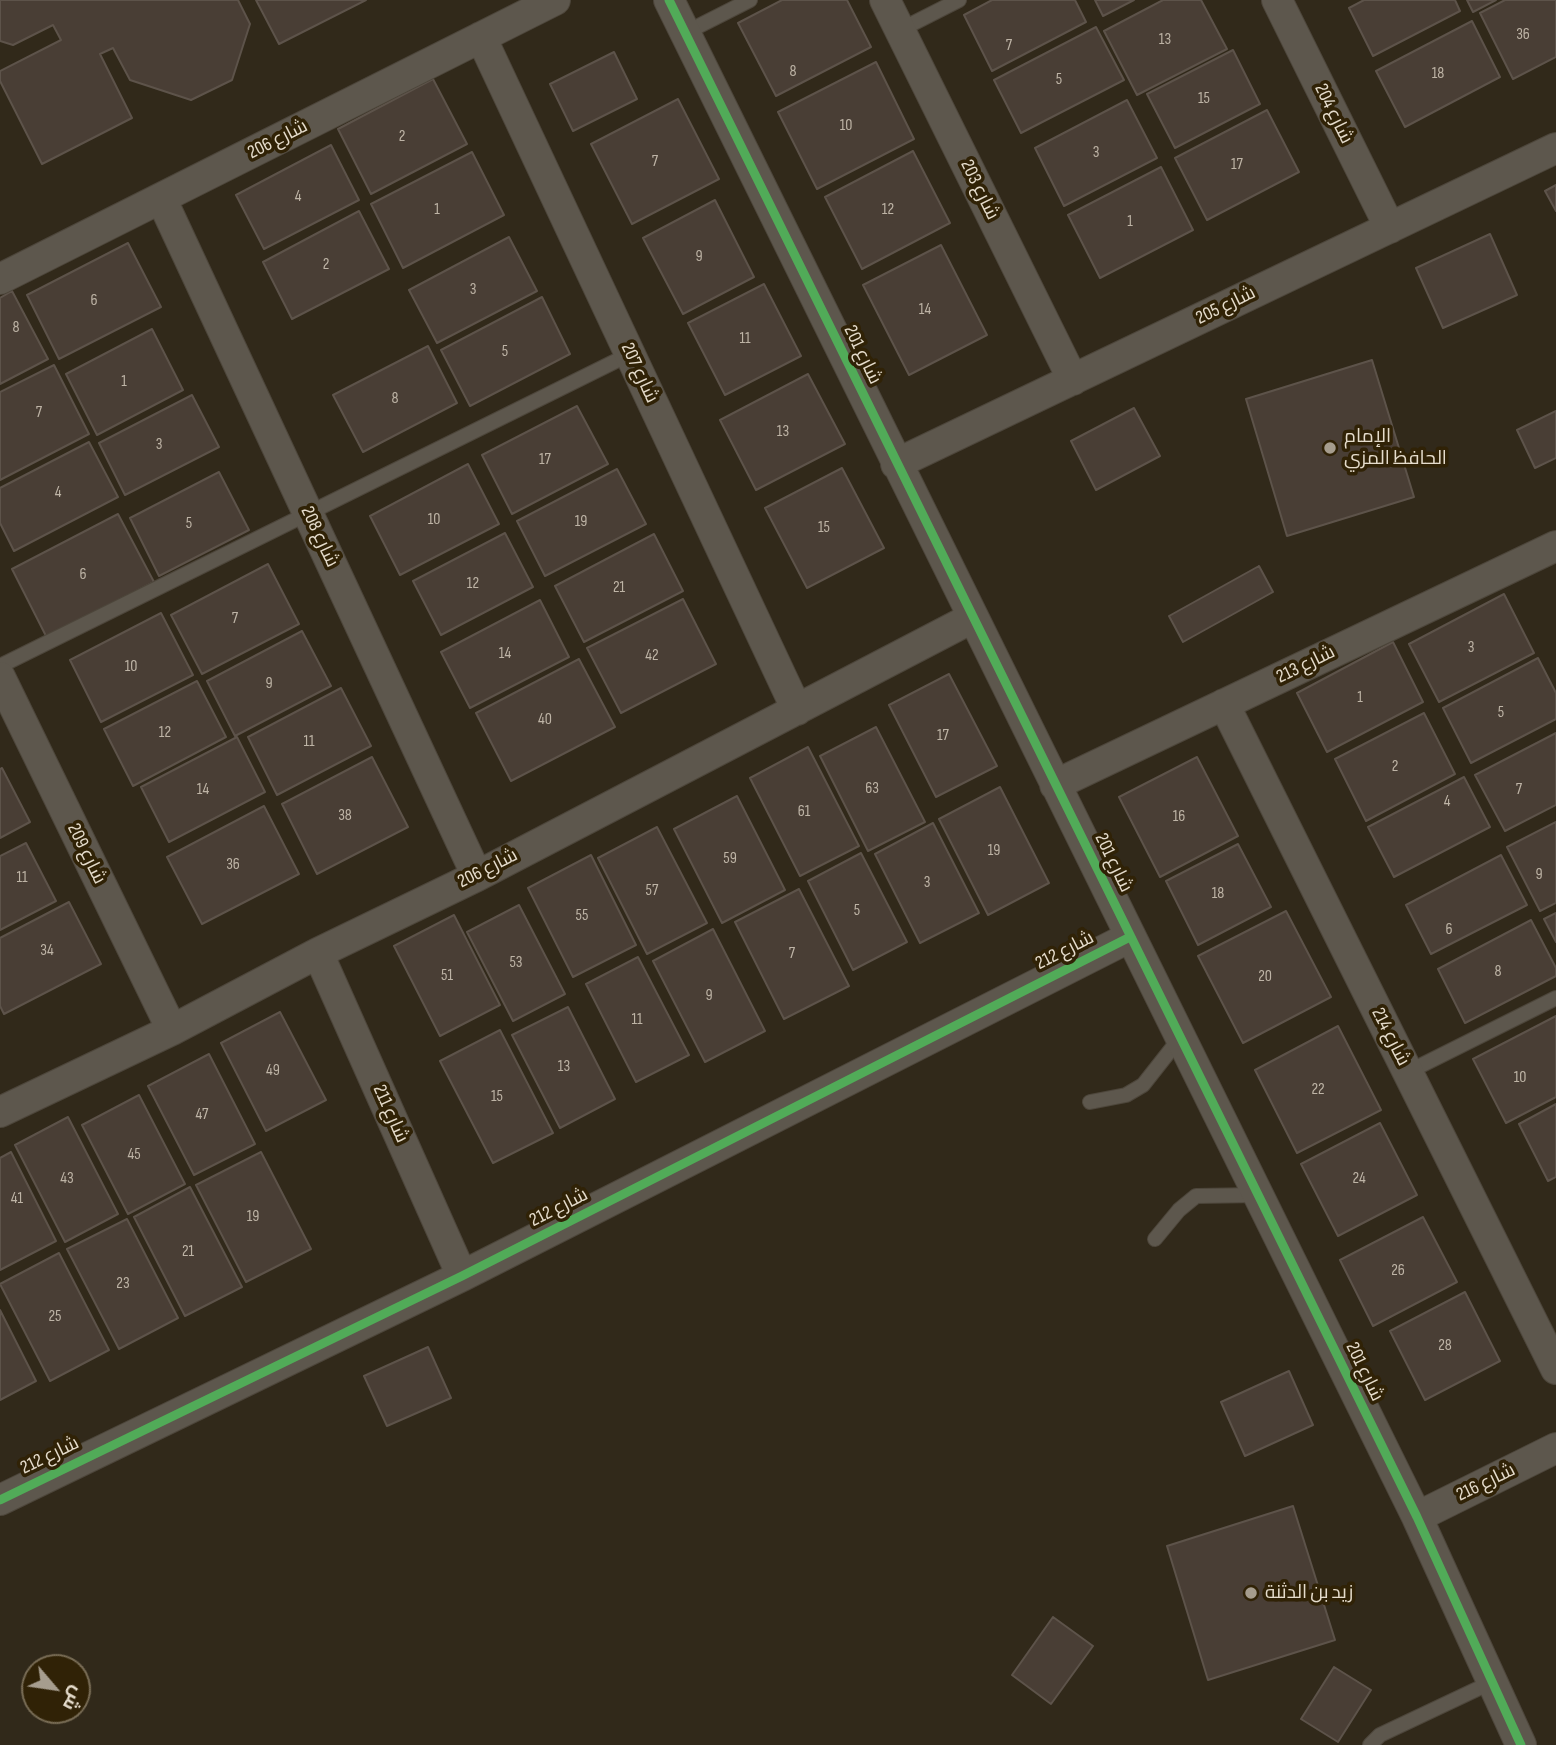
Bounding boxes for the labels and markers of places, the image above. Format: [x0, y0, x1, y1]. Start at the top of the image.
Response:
place label: الإمام الحافظ المزي [1344, 426, 1447, 470]
marker: الإمام الحافظ المزي [1322, 440, 1338, 456]
place label: زيد بن الدثنة [1265, 1582, 1353, 1604]
marker: زيد بن الدثنة [1243, 1585, 1259, 1601]

